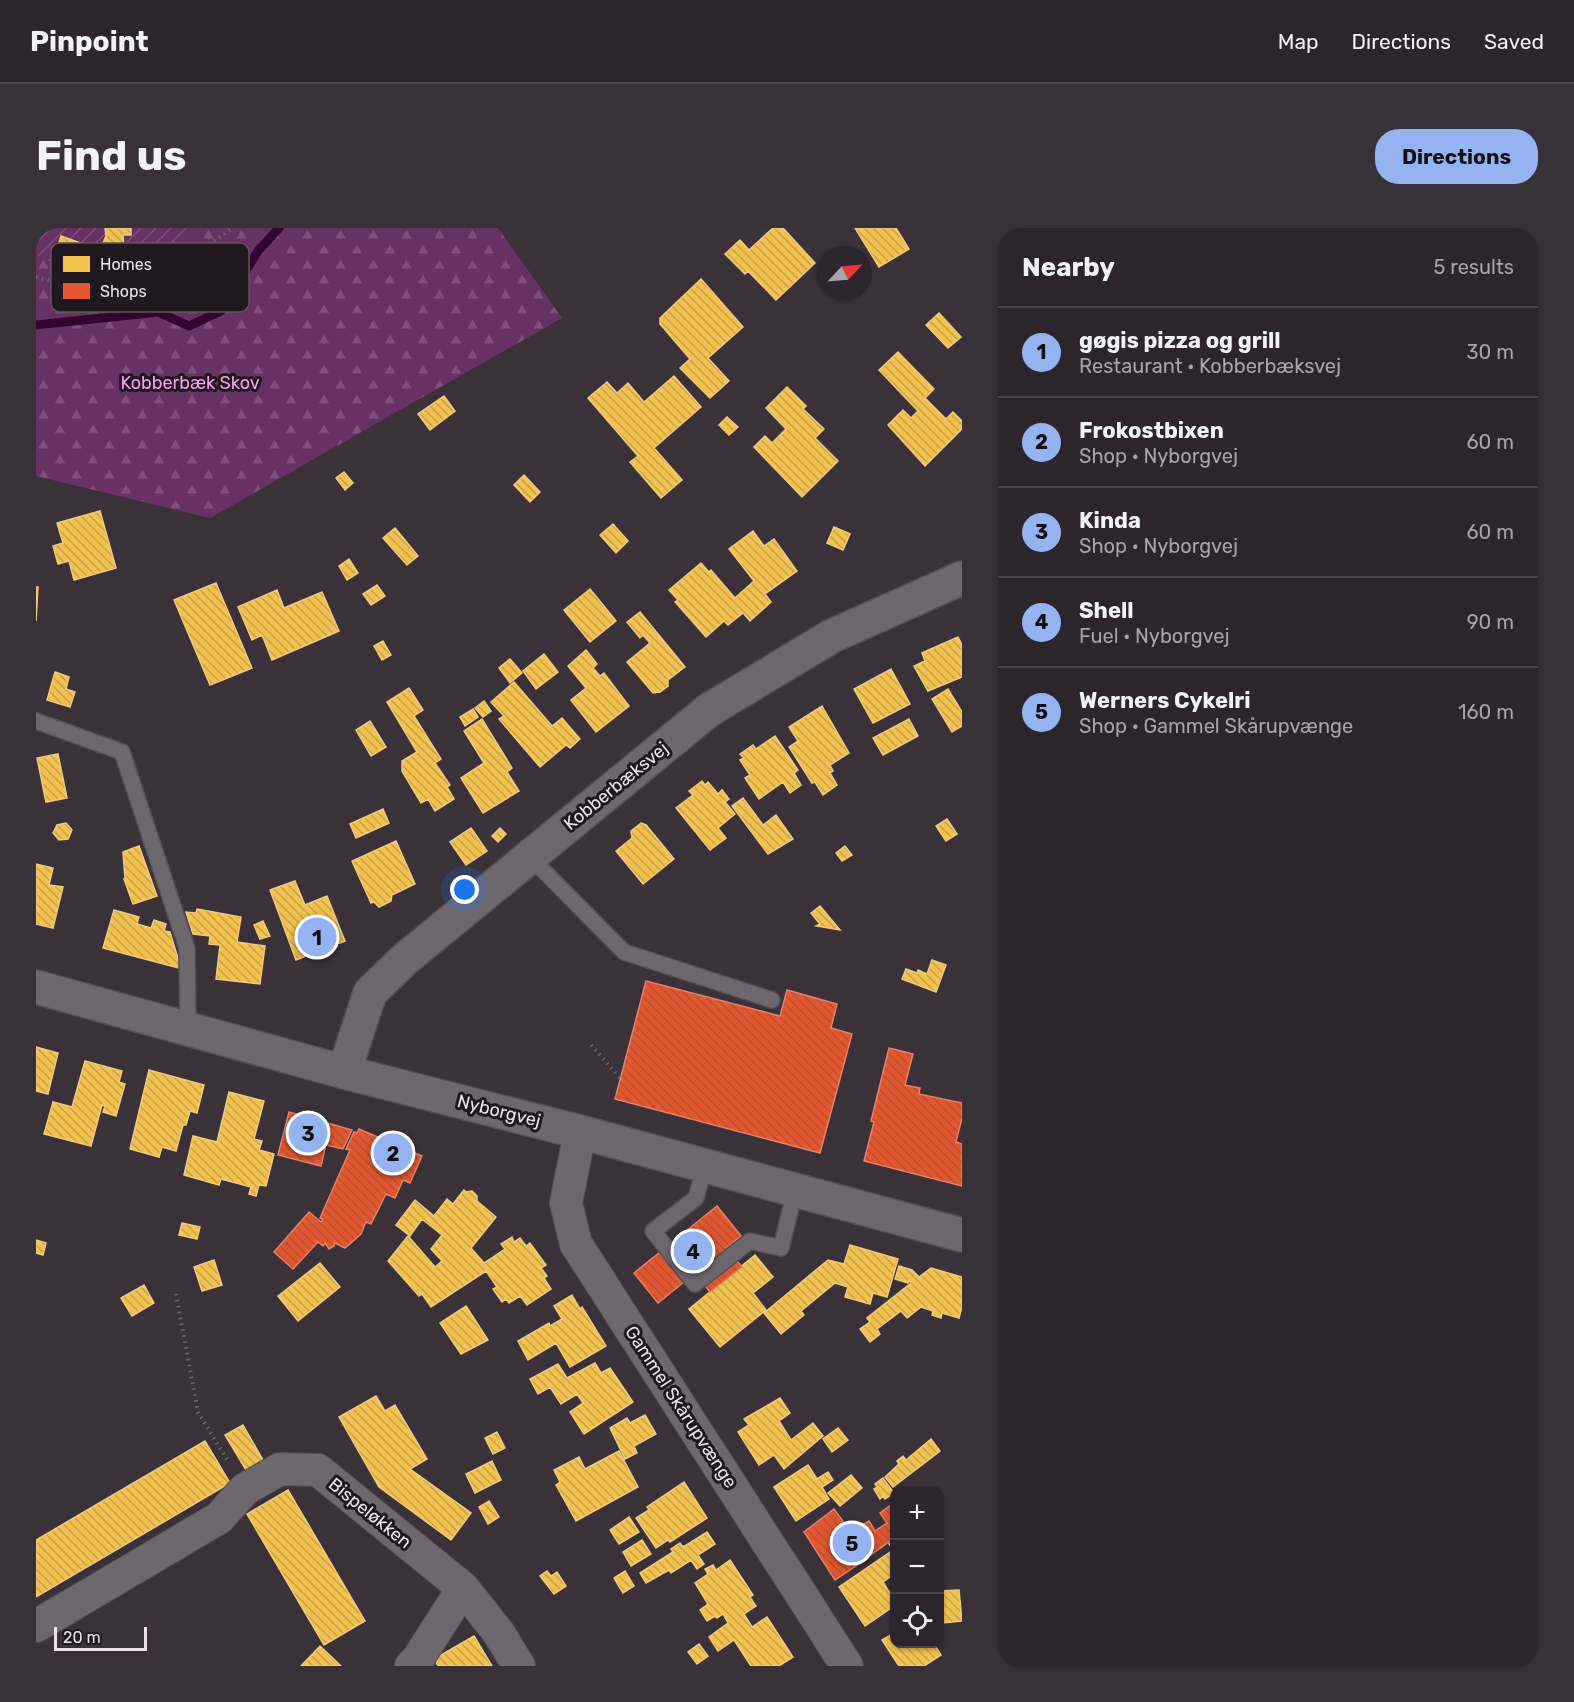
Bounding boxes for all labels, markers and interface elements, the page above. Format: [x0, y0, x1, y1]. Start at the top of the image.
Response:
text: Pinpoint [30, 25, 149, 58]
text: Map [1278, 29, 1319, 54]
text: Directions [1352, 29, 1451, 54]
text: Saved [1484, 29, 1544, 54]
button: Directions [1375, 129, 1538, 184]
text: Find us [36, 131, 187, 181]
legend [51, 243, 249, 312]
north arrow [818, 246, 872, 300]
text: Nearby [1022, 252, 1115, 283]
text: Homes [100, 255, 152, 274]
text: 5 results [1433, 255, 1514, 279]
text: Shops [100, 282, 147, 301]
text: gøgis pizza og grill [1079, 327, 1281, 354]
text: 1 [1037, 340, 1046, 364]
text: 30 m [1467, 340, 1514, 364]
text: Restaurant · Kobberbæksvej [1079, 354, 1341, 378]
park label: Kobberbæk Skov [120, 372, 260, 394]
text: Frokostbixen [1079, 417, 1224, 444]
text: 2 [1035, 430, 1048, 454]
text: 60 m [1467, 430, 1514, 454]
text: Shop · Nyborgvej [1079, 444, 1238, 468]
text: Kinda [1079, 507, 1141, 534]
text: 3 [1035, 520, 1048, 544]
text: 60 m [1467, 520, 1514, 544]
text: Shop · Nyborgvej [1079, 534, 1238, 558]
text: Shell [1079, 597, 1134, 624]
text: 4 [1035, 610, 1048, 634]
text: 90 m [1467, 610, 1514, 634]
text: Fuel · Nyborgvej [1079, 624, 1230, 648]
text: Werners Cykelri [1079, 687, 1251, 714]
text: 5 [1035, 700, 1048, 724]
text: 160 m [1458, 700, 1514, 724]
text: Shop · Gammel Skårupvænge [1079, 714, 1353, 738]
street label: Kobberbæksvej [559, 737, 673, 835]
your location [450, 875, 479, 904]
pin: 1 [298, 914, 336, 960]
street label: Nyborgvej [455, 1090, 543, 1132]
pin: 3 [288, 1110, 328, 1156]
pin: 2 [374, 1130, 412, 1176]
pin: 4 [674, 1228, 712, 1274]
street label: Gammel Skårupvænge [620, 1322, 742, 1492]
street label: Bispeløkken [324, 1473, 416, 1553]
map controls [890, 1486, 944, 1648]
button: + [890, 1486, 944, 1540]
pin: 5 [832, 1520, 872, 1566]
button: − [890, 1540, 944, 1594]
button: locate [890, 1594, 944, 1648]
scale bar [54, 1624, 147, 1652]
text: 20 m [63, 1628, 101, 1647]

